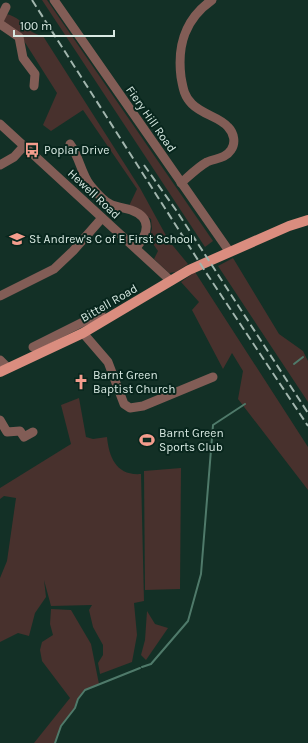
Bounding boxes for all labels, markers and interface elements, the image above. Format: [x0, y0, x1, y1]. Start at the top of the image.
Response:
scale bar [14, 12, 114, 38]
text: 100 m [20, 19, 52, 33]
street label: Fiery Hill Road [123, 83, 179, 155]
bus stop icon: Poplar Drive [23, 141, 41, 159]
place label: Poplar Drive [44, 143, 109, 157]
street label: Hewell Road [65, 166, 123, 222]
school or university icon: St Andrew's C of E First School [8, 230, 26, 248]
place label: St Andrew's C of E First School [29, 232, 193, 246]
street label: Bittell Road [78, 281, 140, 325]
place label: Barnt Green Baptist Church [93, 368, 175, 396]
church icon: Barnt Green Baptist Church [72, 373, 90, 391]
place label: Barnt Green Sports Club [159, 426, 224, 454]
sports icon: Barnt Green Sports Club [138, 431, 156, 449]

